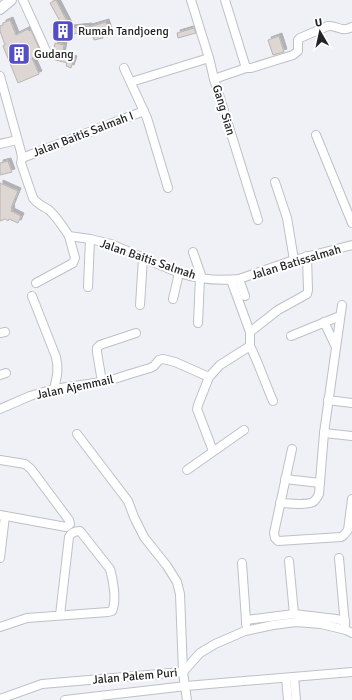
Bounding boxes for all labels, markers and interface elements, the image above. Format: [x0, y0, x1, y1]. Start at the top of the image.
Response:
north arrow [300, 12, 340, 52]
text: U [314, 16, 323, 30]
building icon: Rumah Tandjoeng [50, 18, 76, 44]
place label: Rumah Tandjoeng [78, 24, 169, 39]
building icon: Gudang [6, 41, 32, 67]
place label: Gudang [34, 47, 74, 62]
street label: Gang Sian [209, 83, 238, 137]
street label: Jalan Baitis Salmah I [31, 108, 136, 161]
street label: Jalan Baitis Salmah [98, 236, 198, 283]
street label: Jalan Batissalmah [249, 242, 343, 283]
street label: Jalan Ajemmail [35, 372, 116, 403]
street label: Jalan Palem Puri [92, 665, 178, 688]

